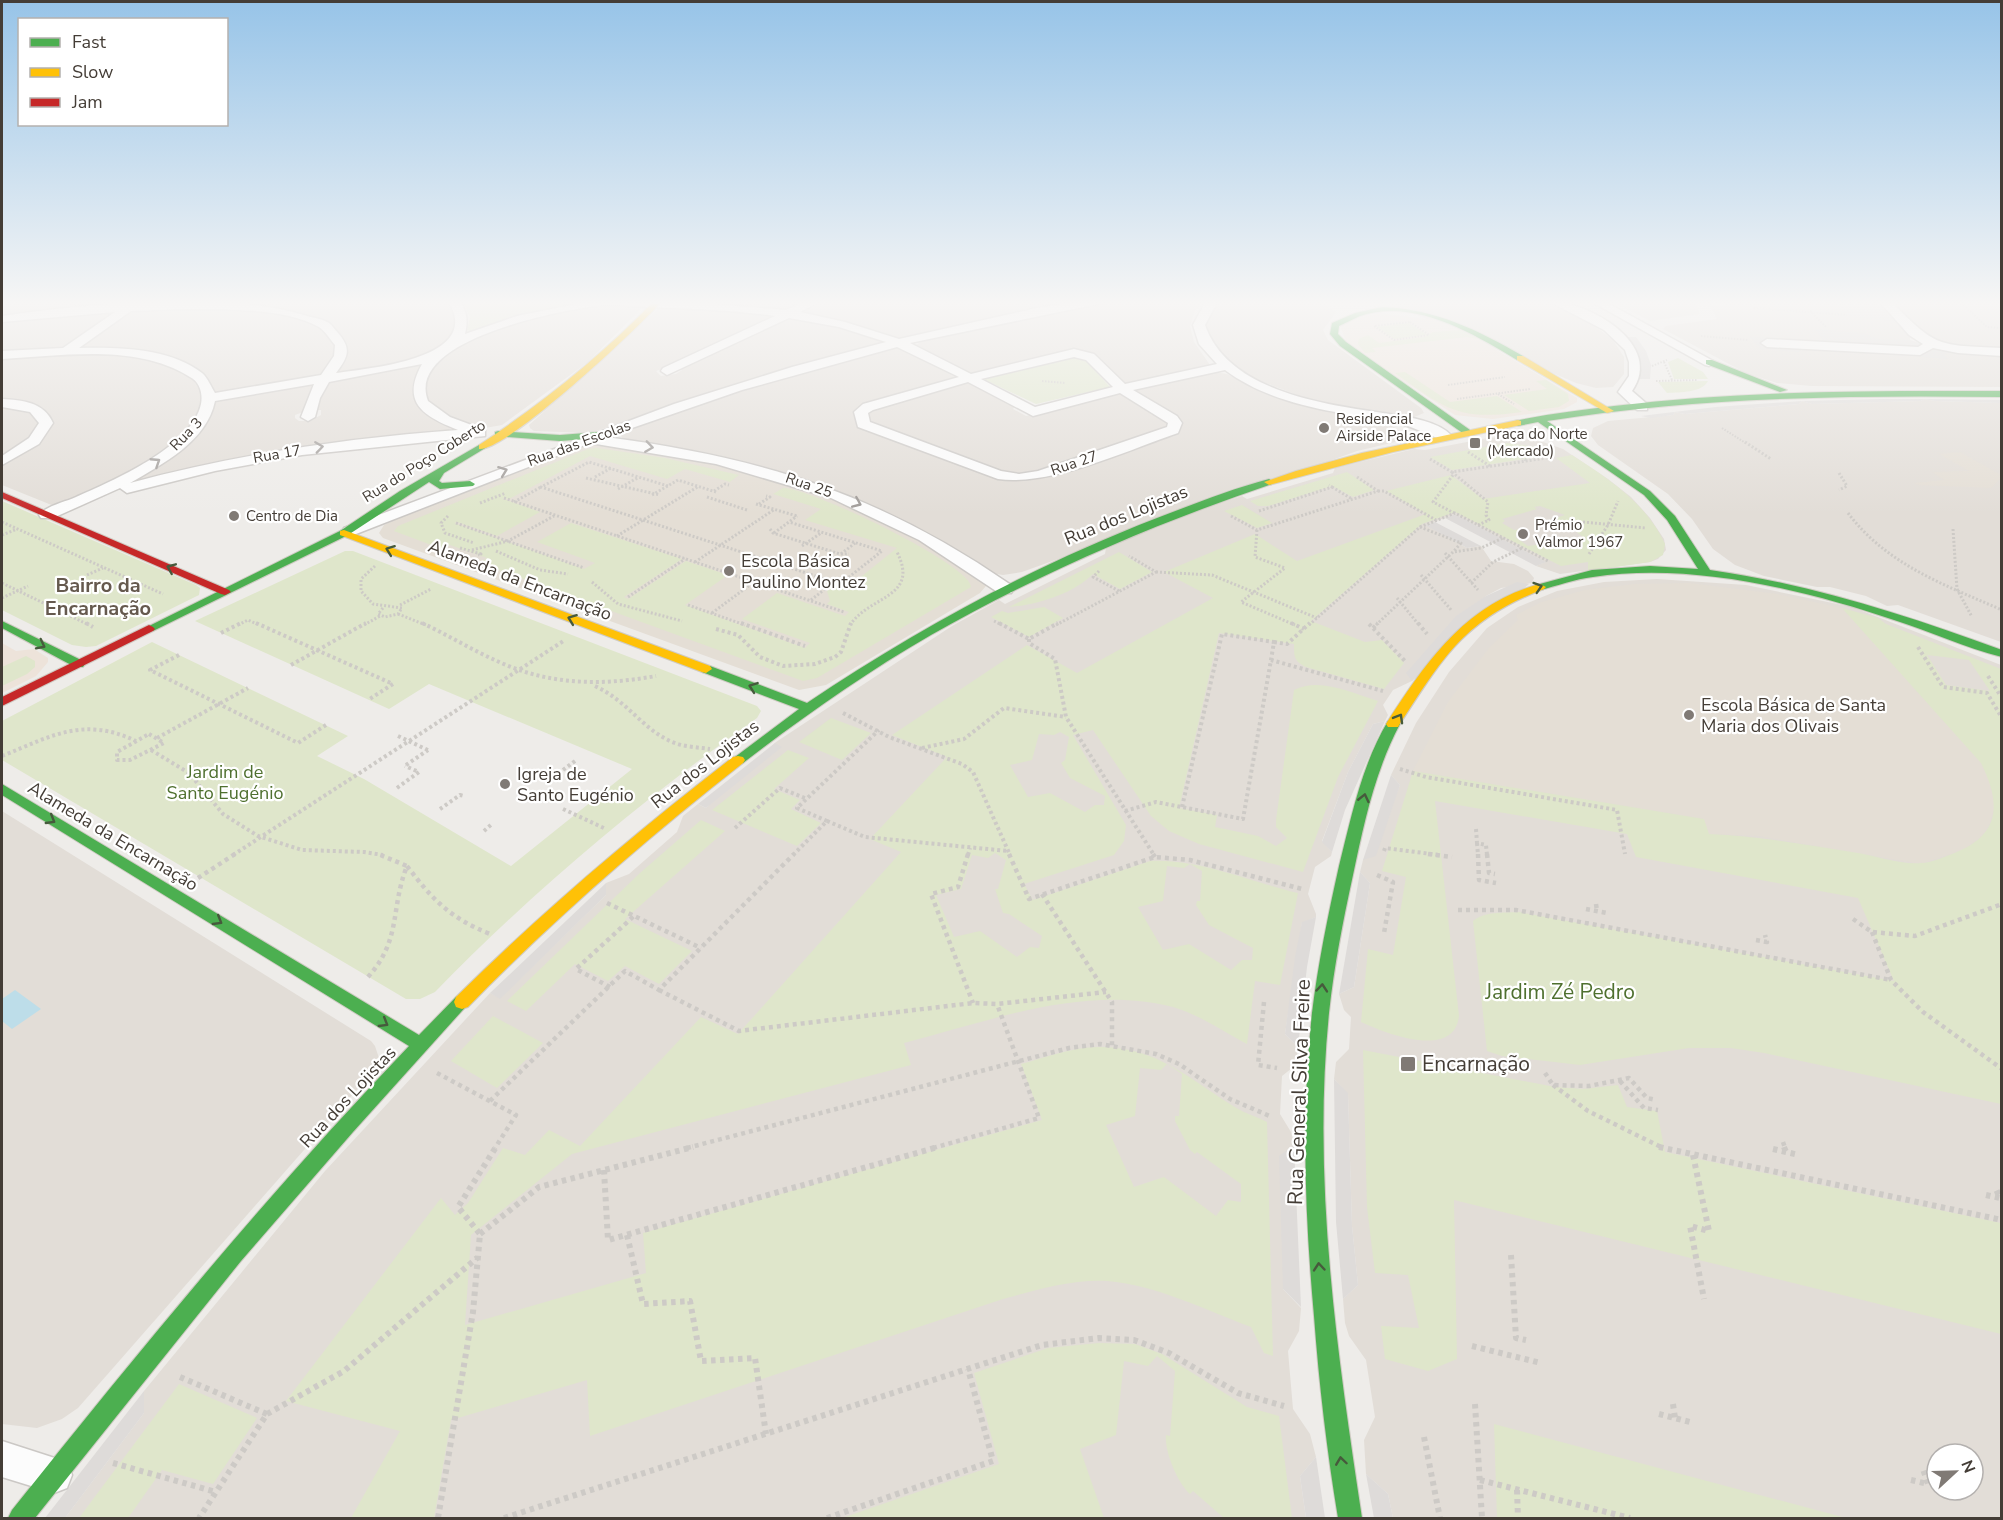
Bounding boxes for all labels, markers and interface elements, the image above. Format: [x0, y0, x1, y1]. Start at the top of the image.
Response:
legend [18, 18, 228, 126]
text: Fast [72, 30, 107, 54]
text: Slow [72, 60, 113, 84]
text: Jam [71, 90, 103, 114]
place label: Residencial Airside Palace [1336, 409, 1431, 446]
street label: Rua 3 [165, 413, 207, 455]
street label: Rua do Poço Coberto [359, 415, 489, 507]
street label: Rua das Escolas [525, 415, 633, 471]
marker: Residencial Airside Palace [1317, 421, 1331, 435]
place label: Praça do Norte (Mercado) [1487, 424, 1588, 461]
marker: Praça do Norte (Mercado) [1468, 436, 1482, 450]
street label: Rua 17 [251, 440, 303, 468]
one-way arrow [644, 440, 653, 452]
one-way arrow [314, 441, 323, 454]
street label: Rua 27 [1048, 446, 1100, 480]
one-way arrow [150, 457, 160, 469]
one-way arrow [497, 466, 508, 478]
street label: Rua 25 [783, 468, 835, 502]
street label: Rua dos Lojistas [1061, 479, 1191, 551]
one-way arrow [850, 496, 861, 508]
place label: Centro de Dia [246, 506, 338, 526]
marker: Centro de Dia [227, 509, 241, 523]
place label: Prémio Valmor 1967 [1534, 515, 1623, 552]
marker: Prémio Valmor 1967 [1516, 527, 1530, 541]
street label: Alameda da Encarnação [425, 534, 615, 626]
one-way arrow [385, 545, 396, 557]
place label: Escola Básica Paulino Montez [741, 549, 866, 594]
one-way arrow [166, 564, 177, 576]
marker: Escola Básica Paulino Montez [722, 564, 736, 578]
district label: Bairro da Encarnação [45, 572, 151, 622]
one-way arrow [1532, 582, 1543, 595]
one-way arrow [567, 613, 578, 626]
one-way arrow [35, 638, 46, 649]
one-way arrow [748, 682, 759, 694]
place label: Escola Básica de Santa Maria dos Olivais [1701, 693, 1886, 738]
marker: Escola Básica de Santa Maria dos Olivais [1682, 708, 1696, 722]
street label: Rua dos Lojistas [646, 714, 764, 814]
one-way arrow [1392, 714, 1404, 724]
park label: Jardim de Santo Eugénio [167, 760, 283, 805]
place label: Igreja de Santo Eugénio [517, 762, 634, 807]
street label: Alameda da Encarnação [23, 776, 203, 896]
marker: Igreja de Santo Eugénio [498, 777, 512, 791]
one-way arrow [1357, 794, 1370, 804]
one-way arrow [45, 812, 55, 824]
one-way arrow [212, 914, 222, 926]
street label: Rua General Silva Freire [1281, 978, 1317, 1206]
park label: Jardim Zé Pedro [1484, 978, 1635, 1006]
one-way arrow [1315, 984, 1328, 993]
one-way arrow [378, 1015, 389, 1026]
street label: Rua dos Lojistas [294, 1041, 402, 1153]
place label: Encarnação [1422, 1050, 1530, 1078]
marker: Encarnação [1399, 1055, 1417, 1073]
one-way arrow [1313, 1262, 1326, 1271]
north arrow [1925, 1442, 1985, 1502]
one-way arrow [1335, 1456, 1347, 1465]
text: N [1956, 1457, 1980, 1476]

